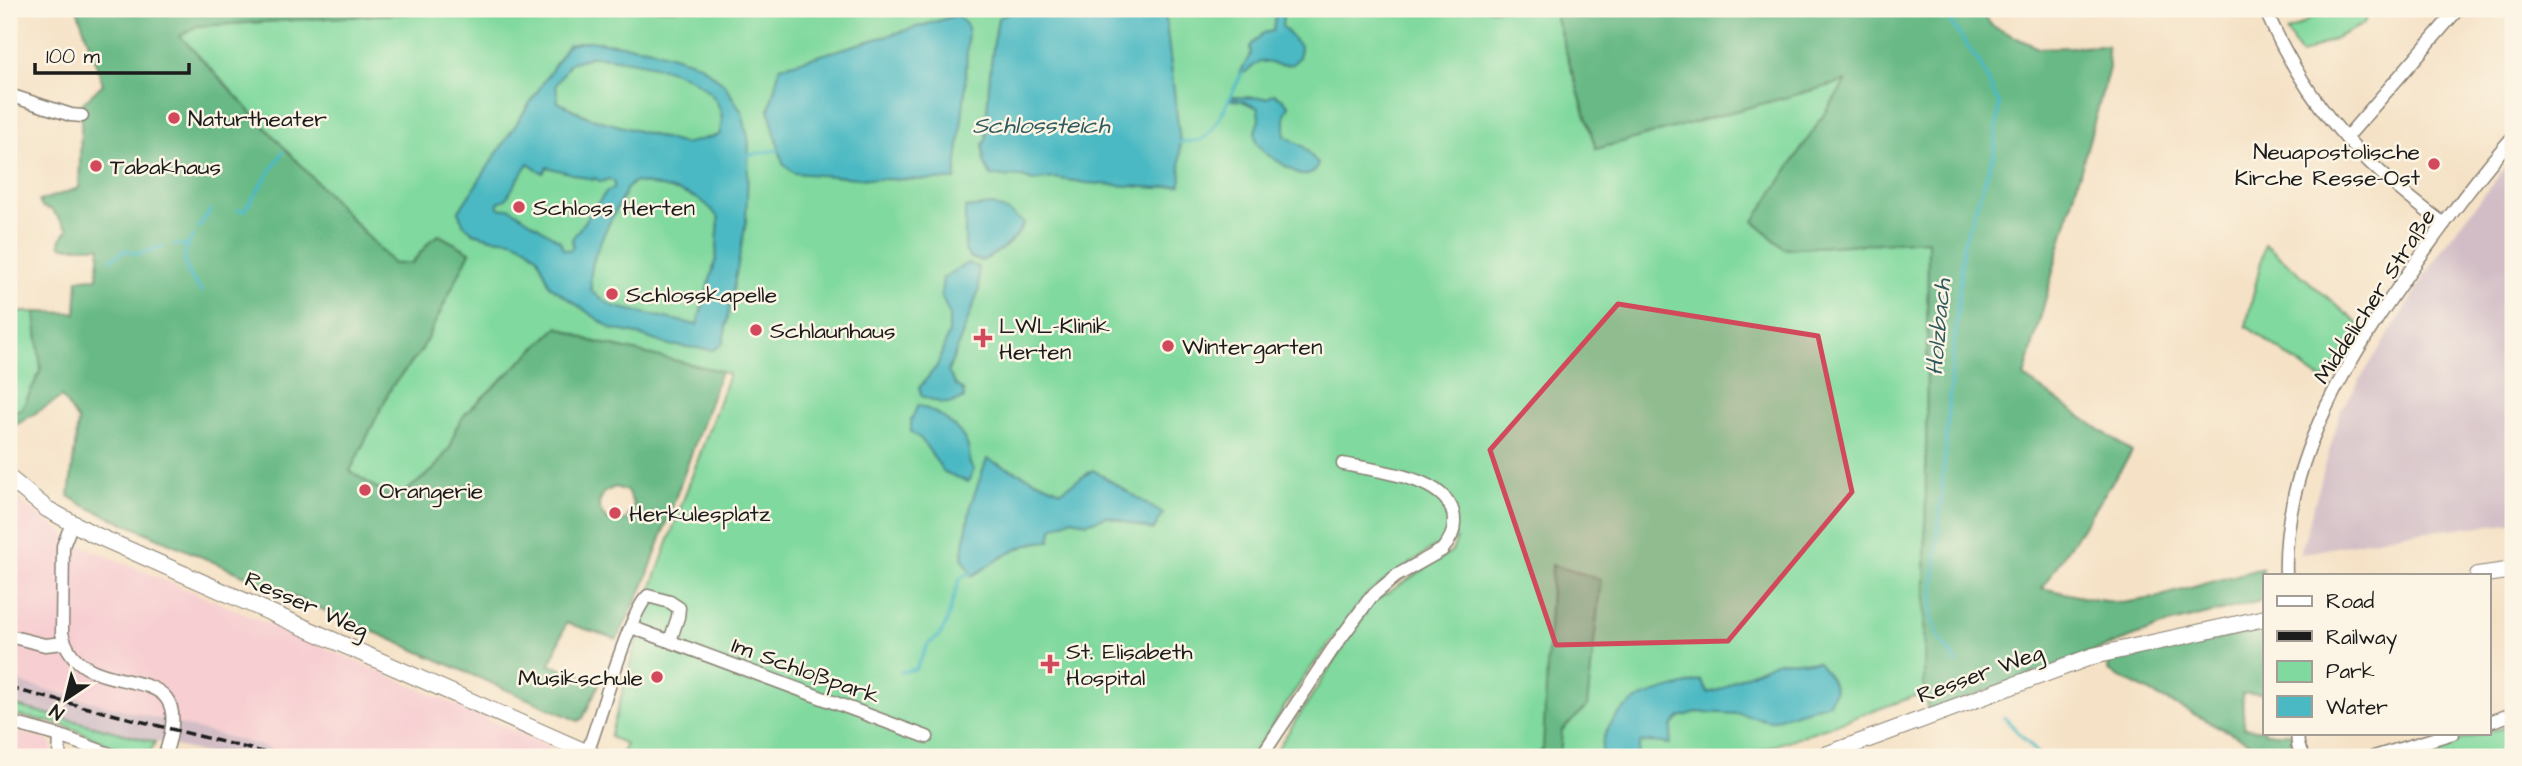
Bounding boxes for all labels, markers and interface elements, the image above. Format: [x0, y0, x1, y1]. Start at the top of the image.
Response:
scale bar [35, 32, 189, 76]
text: 100 m [46, 42, 101, 71]
place label: Naturtheater [188, 103, 327, 135]
water label: Schlossteich [972, 109, 1111, 143]
marker: Naturtheater [166, 110, 182, 126]
place label: Neuapostolische Kirche Resse-Ost [2235, 136, 2421, 194]
place label: Tabakhaus [110, 151, 221, 183]
marker: Neuapostolische Kirche Resse-Ost [2426, 156, 2442, 172]
marker: Tabakhaus [88, 158, 104, 174]
place label: Schloss Herten [533, 192, 695, 224]
marker: Schloss Herten [511, 199, 527, 215]
street label: Middelicher Straße [2306, 203, 2444, 390]
water label: Holzbach [1918, 276, 1960, 377]
place label: Schlosskapelle [626, 279, 777, 311]
marker: Schlosskapelle [604, 286, 620, 302]
place label: LWL-Klinik Herten [999, 310, 1110, 368]
place label: Schlaunhaus [770, 315, 896, 347]
marker: Schlaunhaus [748, 322, 764, 338]
marker: LWL-Klinik Herten [973, 328, 993, 348]
place label: Wintergarten [1182, 331, 1323, 364]
marker: Wintergarten [1160, 338, 1176, 354]
place label: Orangerie [379, 475, 483, 508]
marker: Orangerie [357, 482, 373, 498]
place label: Herkulesplatz [629, 498, 771, 530]
marker: Herkulesplatz [607, 505, 623, 521]
street label: Resser Weg [239, 563, 374, 647]
legend [2263, 574, 2490, 734]
text: Road [2326, 587, 2374, 616]
text: Railway [2326, 623, 2398, 654]
street label: Im Schloßpark [727, 629, 884, 713]
place label: St. Elisabeth Hospital [1066, 636, 1193, 694]
street label: Resser Weg [1913, 636, 2048, 713]
marker: St. Elisabeth Hospital [1040, 654, 1060, 674]
text: Park [2326, 657, 2375, 686]
place label: Musikschule [518, 662, 643, 694]
north arrow [32, 664, 102, 734]
marker: Musikschule [649, 669, 665, 685]
text: Water [2326, 693, 2388, 722]
text: N [44, 697, 70, 726]

